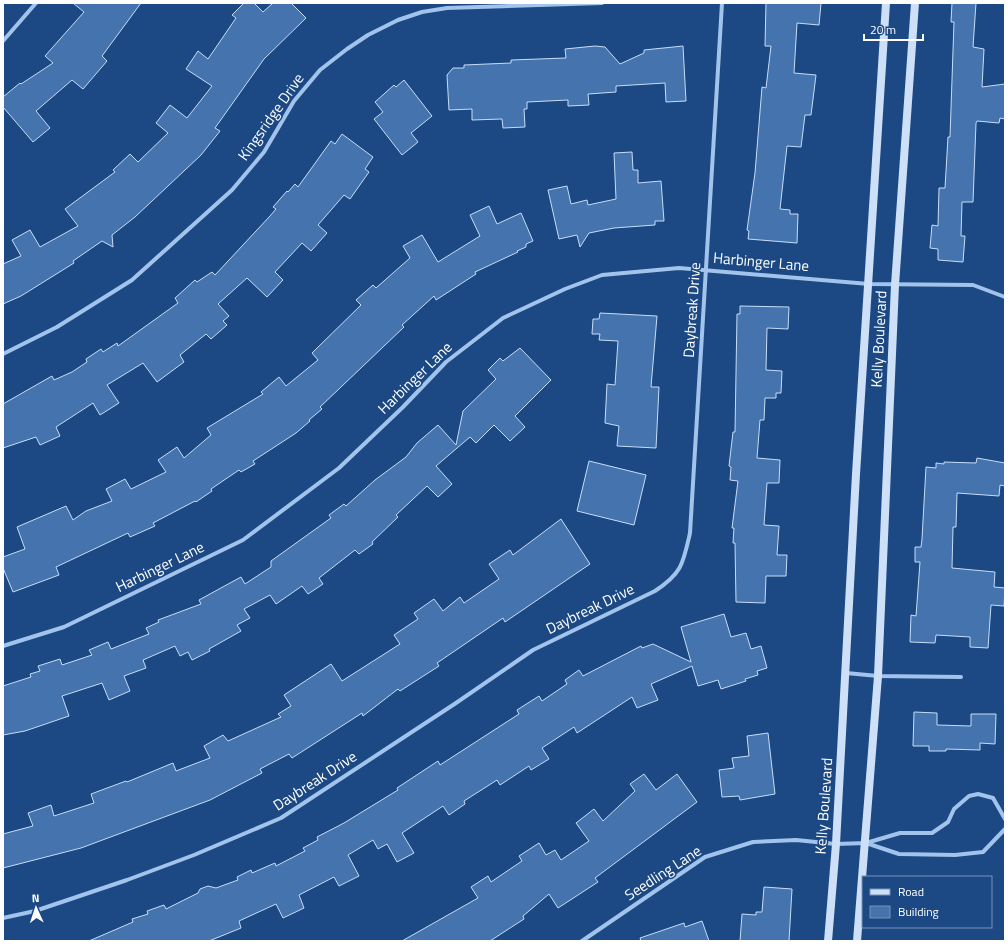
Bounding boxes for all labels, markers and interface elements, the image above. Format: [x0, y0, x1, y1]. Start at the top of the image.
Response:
scale bar [864, 16, 923, 42]
text: 20 m [870, 20, 896, 39]
street label: Kingsridge Drive [232, 68, 309, 165]
street label: Harbinger Lane [712, 246, 810, 277]
street label: Daybreak Drive [677, 261, 706, 358]
street label: Kelly Boulevard [864, 290, 893, 388]
street label: Harbinger Lane [372, 336, 457, 419]
street label: Harbinger Lane [112, 535, 208, 598]
street label: Daybreak Drive [542, 577, 638, 640]
street label: Daybreak Drive [268, 745, 361, 816]
street label: Kelly Boulevard [809, 757, 838, 855]
street label: Seedling Lane [620, 839, 706, 906]
legend [862, 876, 992, 928]
text: Road [898, 882, 924, 901]
north arrow [16, 888, 56, 928]
text: N [31, 890, 40, 906]
text: Building [898, 902, 939, 921]

